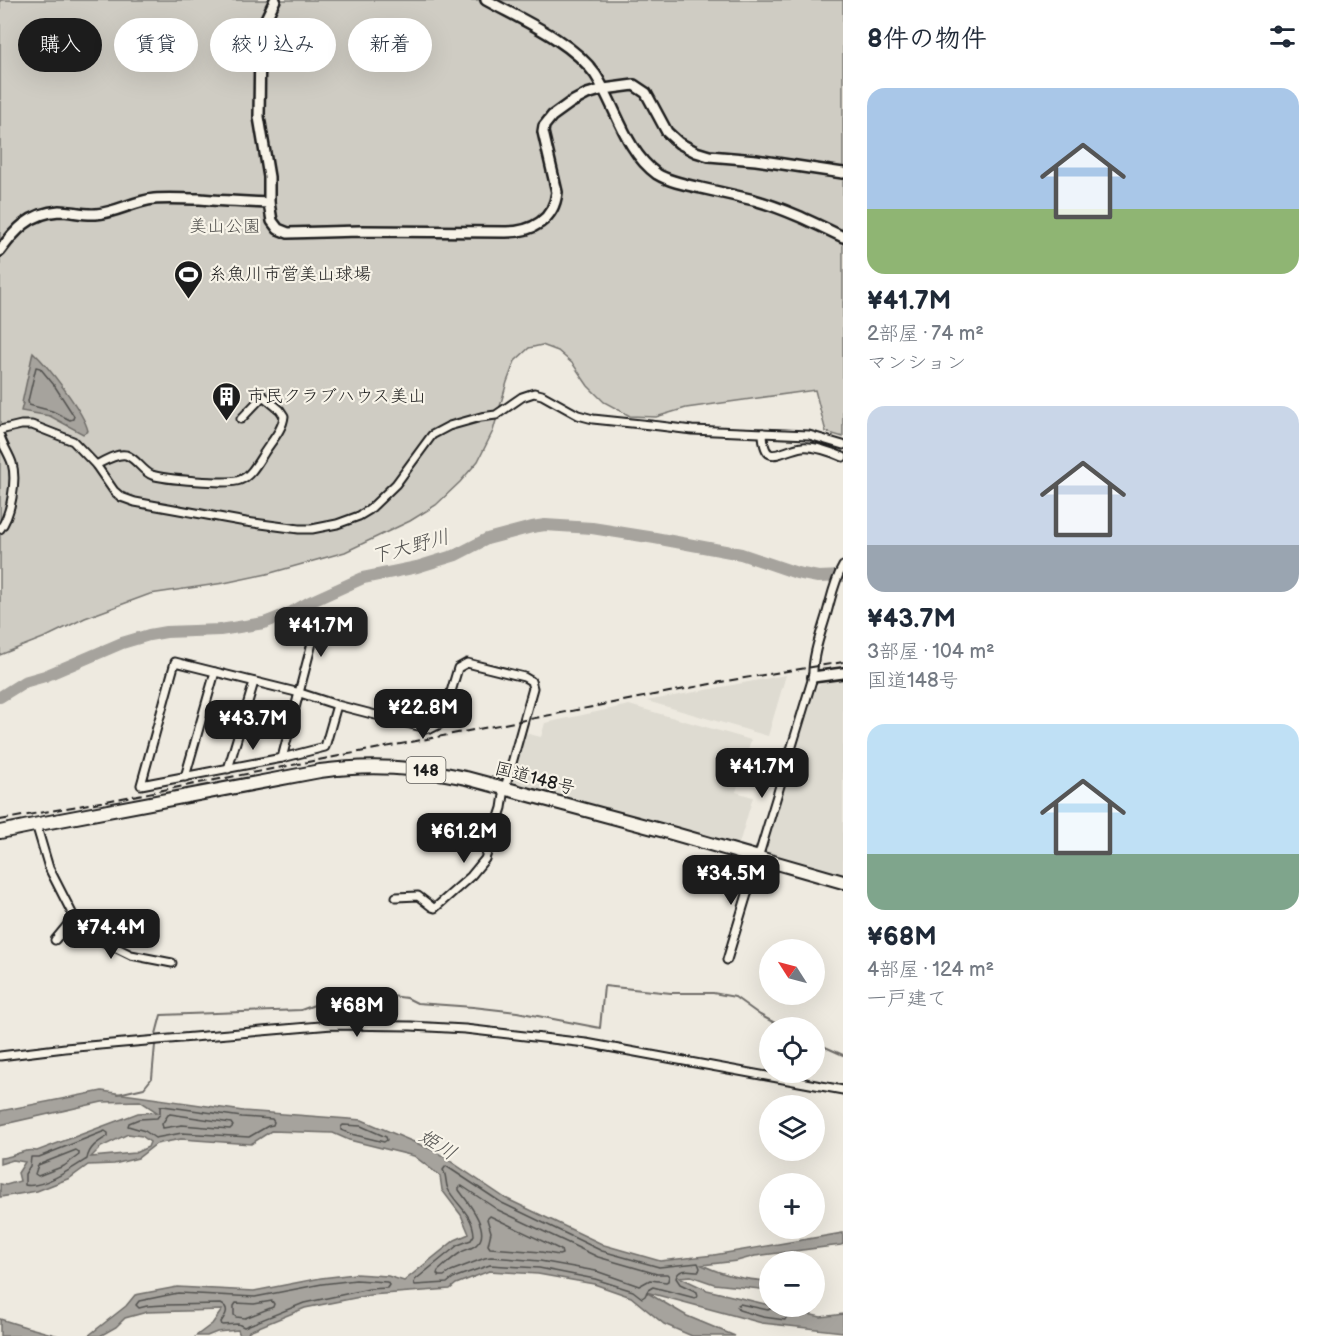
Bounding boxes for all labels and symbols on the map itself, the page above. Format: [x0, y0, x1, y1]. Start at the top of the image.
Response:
park label: 美山公園 [189, 216, 261, 237]
sports icon: 糸魚川市営美山球場 [172, 258, 204, 300]
place label: 糸魚川市営美山球場 [209, 264, 371, 285]
building icon: 市民クラブハウス美山 [210, 380, 242, 422]
place label: 市民クラブハウス美山 [247, 386, 426, 407]
water label: 下大野川 [369, 525, 452, 569]
pin: ¥41.7M [272, 607, 370, 658]
pin: ¥22.8M [374, 689, 472, 740]
pin: ¥43.7M [204, 700, 302, 751]
pin: ¥41.7M [713, 748, 811, 799]
road number: 148 [406, 757, 446, 783]
street label: 国道148号 [492, 758, 577, 799]
pin: ¥61.2M [415, 813, 513, 864]
pin: ¥34.5M [682, 855, 780, 906]
pin: ¥74.4M [62, 909, 160, 960]
north arrow [759, 939, 825, 1005]
pin: ¥68M [321, 987, 393, 1038]
water label: 姫川 [414, 1124, 461, 1166]

